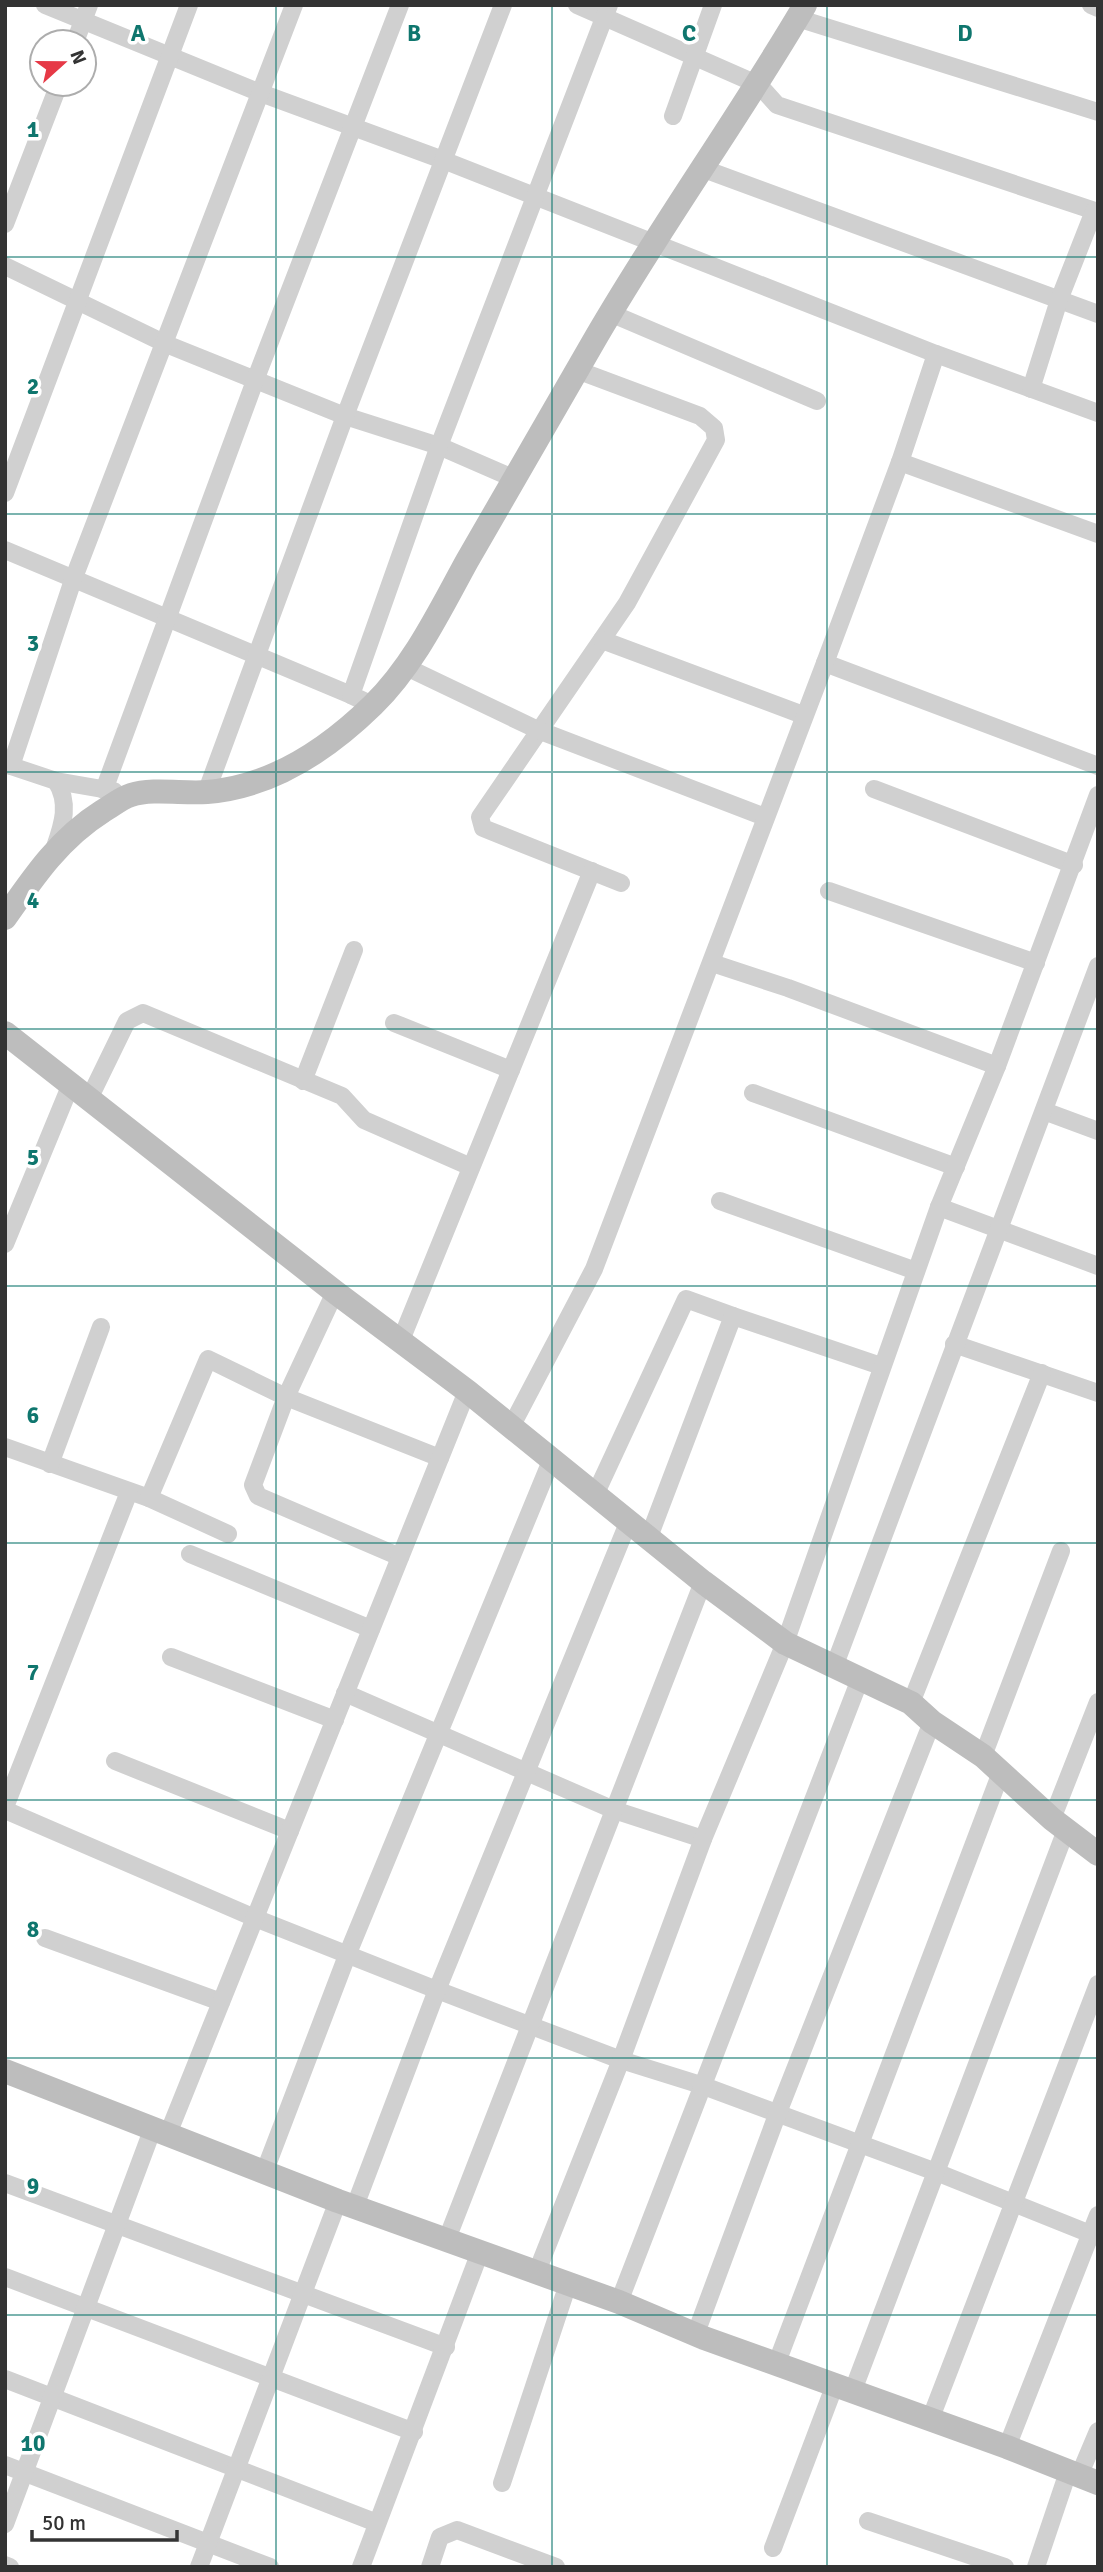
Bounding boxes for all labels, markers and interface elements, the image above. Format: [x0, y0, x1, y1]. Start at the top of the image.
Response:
text: A [131, 19, 146, 48]
text: B [407, 19, 421, 48]
text: C [682, 19, 696, 48]
text: D [957, 19, 973, 48]
north arrow [28, 28, 98, 98]
text: N [64, 47, 92, 68]
text: 1 [27, 115, 39, 144]
text: 2 [27, 372, 39, 401]
text: 3 [27, 629, 39, 658]
text: 4 [27, 886, 39, 915]
text: 5 [27, 1143, 39, 1172]
text: 6 [27, 1401, 39, 1430]
text: 7 [27, 1658, 39, 1687]
text: 8 [27, 1915, 39, 1944]
text: 9 [27, 2172, 39, 2201]
text: 10 [21, 2429, 45, 2458]
scale bar [32, 2498, 177, 2542]
text: 50 m [42, 2510, 86, 2536]

